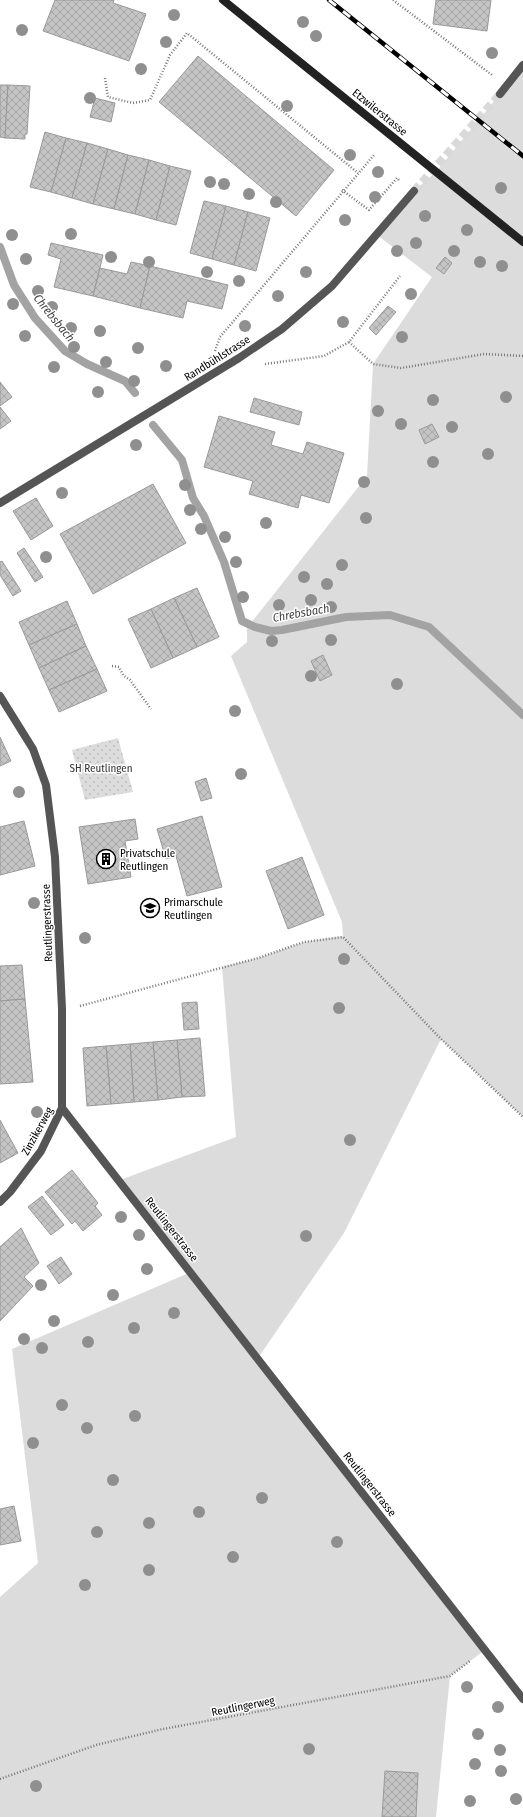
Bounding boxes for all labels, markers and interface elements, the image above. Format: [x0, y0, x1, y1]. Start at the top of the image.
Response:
street label: Etzwilerstrasse [350, 86, 410, 138]
water label: Chrebsbach [31, 291, 77, 345]
street label: Randbühlstrasse [182, 333, 253, 384]
water label: Chrebsbach [272, 601, 330, 625]
park label: SH Reutlingen [70, 762, 132, 775]
place label: Privatschule Reutlingen [120, 847, 175, 873]
building icon: Privatschule Reutlingen [95, 848, 117, 870]
street label: Reutlingerstrasse [40, 884, 55, 962]
place label: Primarschule Reutlingen [164, 896, 223, 922]
school or university icon: Primarschule Reutlingen [139, 897, 161, 919]
street label: Zinzikerweg [19, 1104, 56, 1158]
street label: Reutlingerstrasse [142, 1195, 201, 1264]
street label: Reutlingerstrasse [340, 1450, 399, 1519]
street label: Reutlingerweg [210, 1694, 277, 1719]

